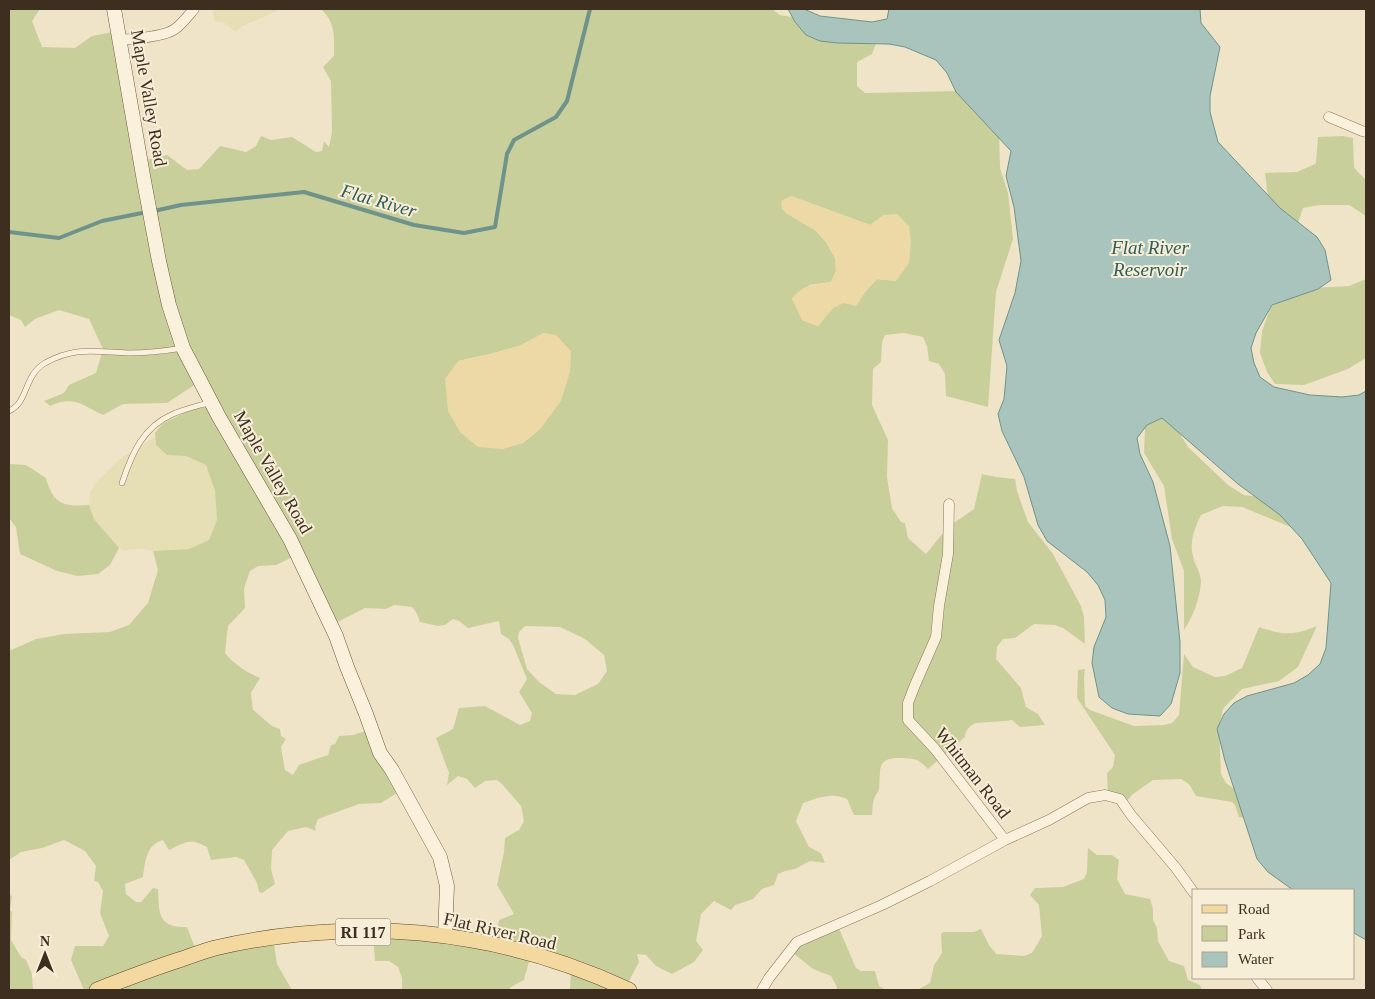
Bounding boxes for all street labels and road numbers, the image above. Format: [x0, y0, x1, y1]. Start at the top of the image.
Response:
street label: Maple Valley Road [127, 28, 171, 168]
street label: Maple Valley Road [230, 407, 316, 537]
street label: Whitman Road [931, 724, 1015, 822]
street label: Flat River Road [442, 908, 558, 954]
road number: RI 117 [336, 919, 390, 946]

